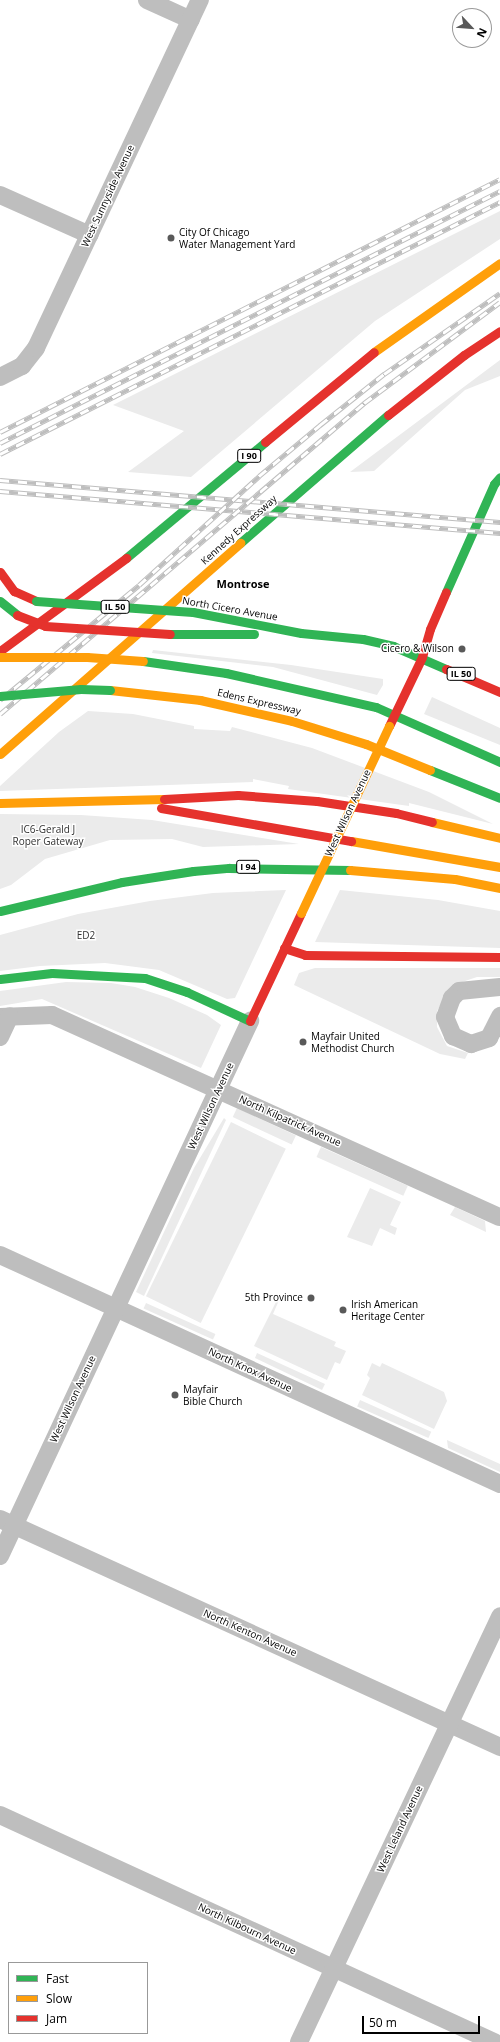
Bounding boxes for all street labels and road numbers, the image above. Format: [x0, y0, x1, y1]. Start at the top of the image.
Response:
street label: West Sunnyside Avenue [79, 143, 137, 249]
road number: I 90 [237, 449, 261, 463]
street label: Kennedy Expressway [199, 493, 279, 567]
street label: North Cicero Avenue [181, 595, 279, 623]
road number: IL 50 [100, 600, 130, 614]
road number: IL 50 [446, 667, 476, 681]
street label: Edens Expressway [216, 687, 302, 717]
street label: West Wilson Avenue [323, 768, 373, 858]
road number: I 94 [236, 860, 260, 874]
street label: West Wilson Avenue [186, 1061, 236, 1151]
street label: North Kilpatrick Avenue [237, 1093, 343, 1149]
street label: North Knox Avenue [206, 1345, 294, 1395]
street label: West Wilson Avenue [48, 1354, 98, 1444]
street label: North Kenton Avenue [201, 1607, 299, 1659]
street label: West Leland Avenue [375, 1784, 425, 1874]
street label: North Kilbourn Avenue [196, 1901, 298, 1957]

